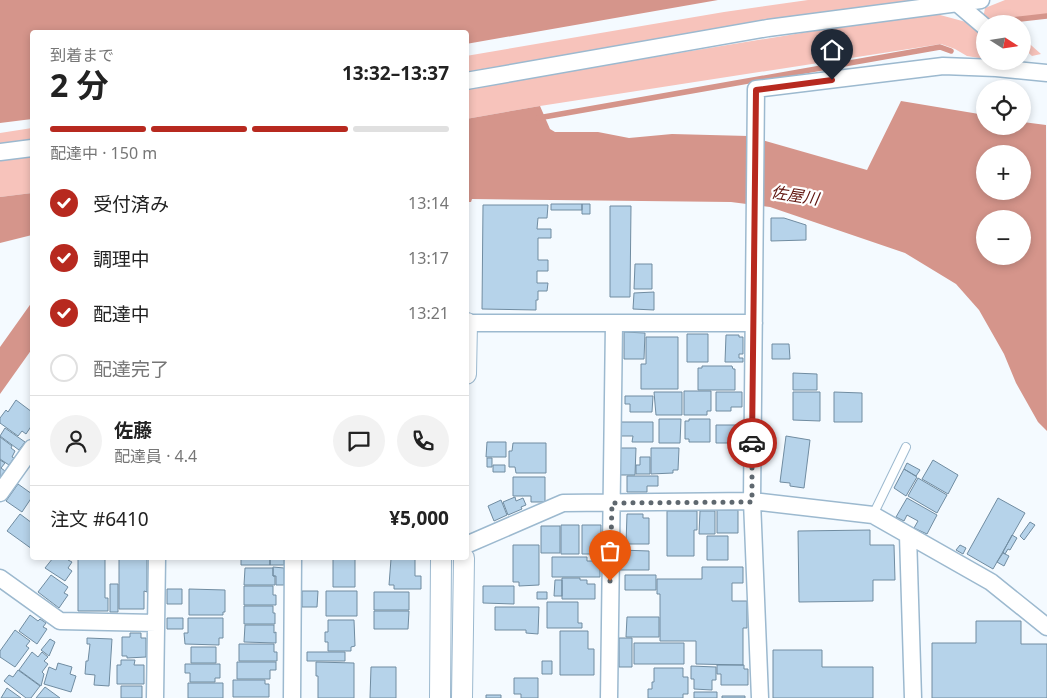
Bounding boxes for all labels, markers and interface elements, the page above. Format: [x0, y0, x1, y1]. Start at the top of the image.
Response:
north arrow [976, 15, 1031, 70]
map controls [976, 15, 1031, 265]
pin [811, 29, 853, 80]
icon: home [818, 36, 846, 64]
text: 到着まで [50, 44, 114, 66]
text: 13:32–13:37 [342, 60, 449, 86]
text: 2 分 [50, 63, 109, 106]
button: locate [976, 80, 1031, 135]
text: 配達中 · 150 m [50, 142, 157, 164]
button: + [976, 145, 1031, 200]
water label: 佐屋川 [770, 180, 822, 210]
icon: check [50, 189, 78, 217]
text: 受付済み [93, 191, 169, 217]
text: 13:14 [408, 192, 449, 214]
button: − [976, 210, 1031, 265]
icon: check [50, 244, 78, 272]
text: 調理中 [93, 246, 150, 272]
text: 13:17 [408, 247, 449, 269]
icon: check [50, 299, 78, 327]
text: 配達中 [93, 301, 150, 327]
text: 13:21 [408, 302, 449, 324]
text: 配達完了 [93, 356, 169, 382]
button: person [50, 415, 102, 467]
button: chat [333, 415, 385, 467]
button: phone [397, 415, 449, 467]
text: 佐藤 [114, 417, 152, 443]
courier [727, 418, 777, 468]
icon: car [738, 429, 766, 457]
text: 配達員 · 4.4 [114, 445, 197, 467]
text: ¥5,000 [389, 505, 449, 531]
text: 注文 #6410 [50, 506, 149, 532]
pin [589, 530, 631, 581]
icon: bag [596, 537, 624, 565]

